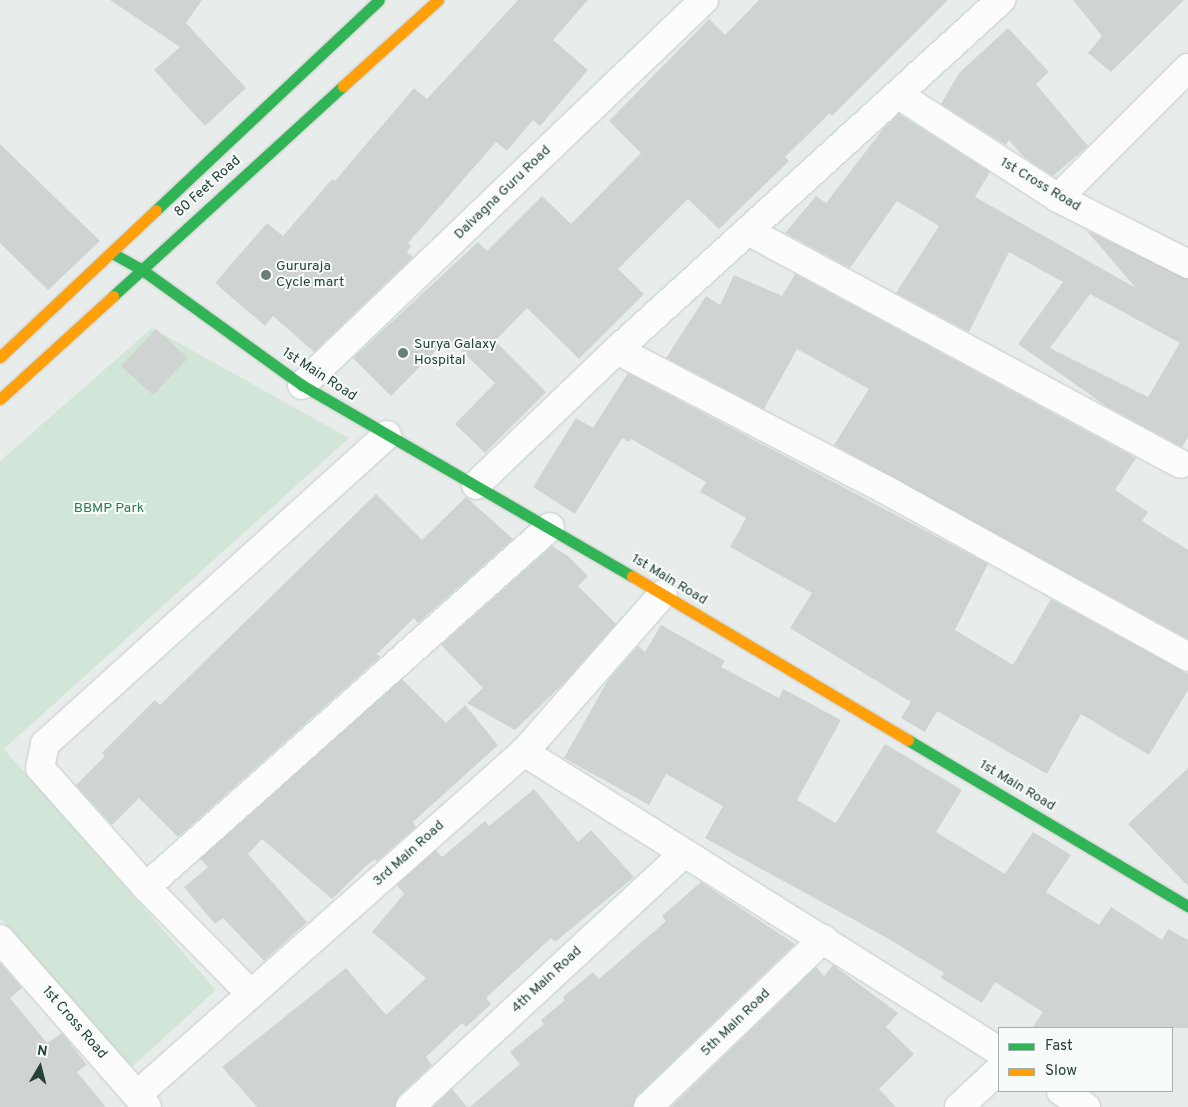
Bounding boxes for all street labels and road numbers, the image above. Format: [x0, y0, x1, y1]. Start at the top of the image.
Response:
street label: Daivagna Guru Road [451, 143, 555, 243]
street label: 80 Feet Road [171, 153, 245, 221]
street label: 1st Cross Road [997, 154, 1083, 216]
street label: 1st Main Road [279, 345, 359, 405]
street label: 1st Main Road [628, 551, 710, 609]
street label: 1st Main Road [976, 757, 1058, 815]
street label: 3rd Main Road [370, 818, 448, 890]
street label: 4th Main Road [508, 943, 586, 1017]
street label: 1st Cross Road [38, 983, 110, 1063]
street label: 5th Main Road [698, 986, 774, 1060]

